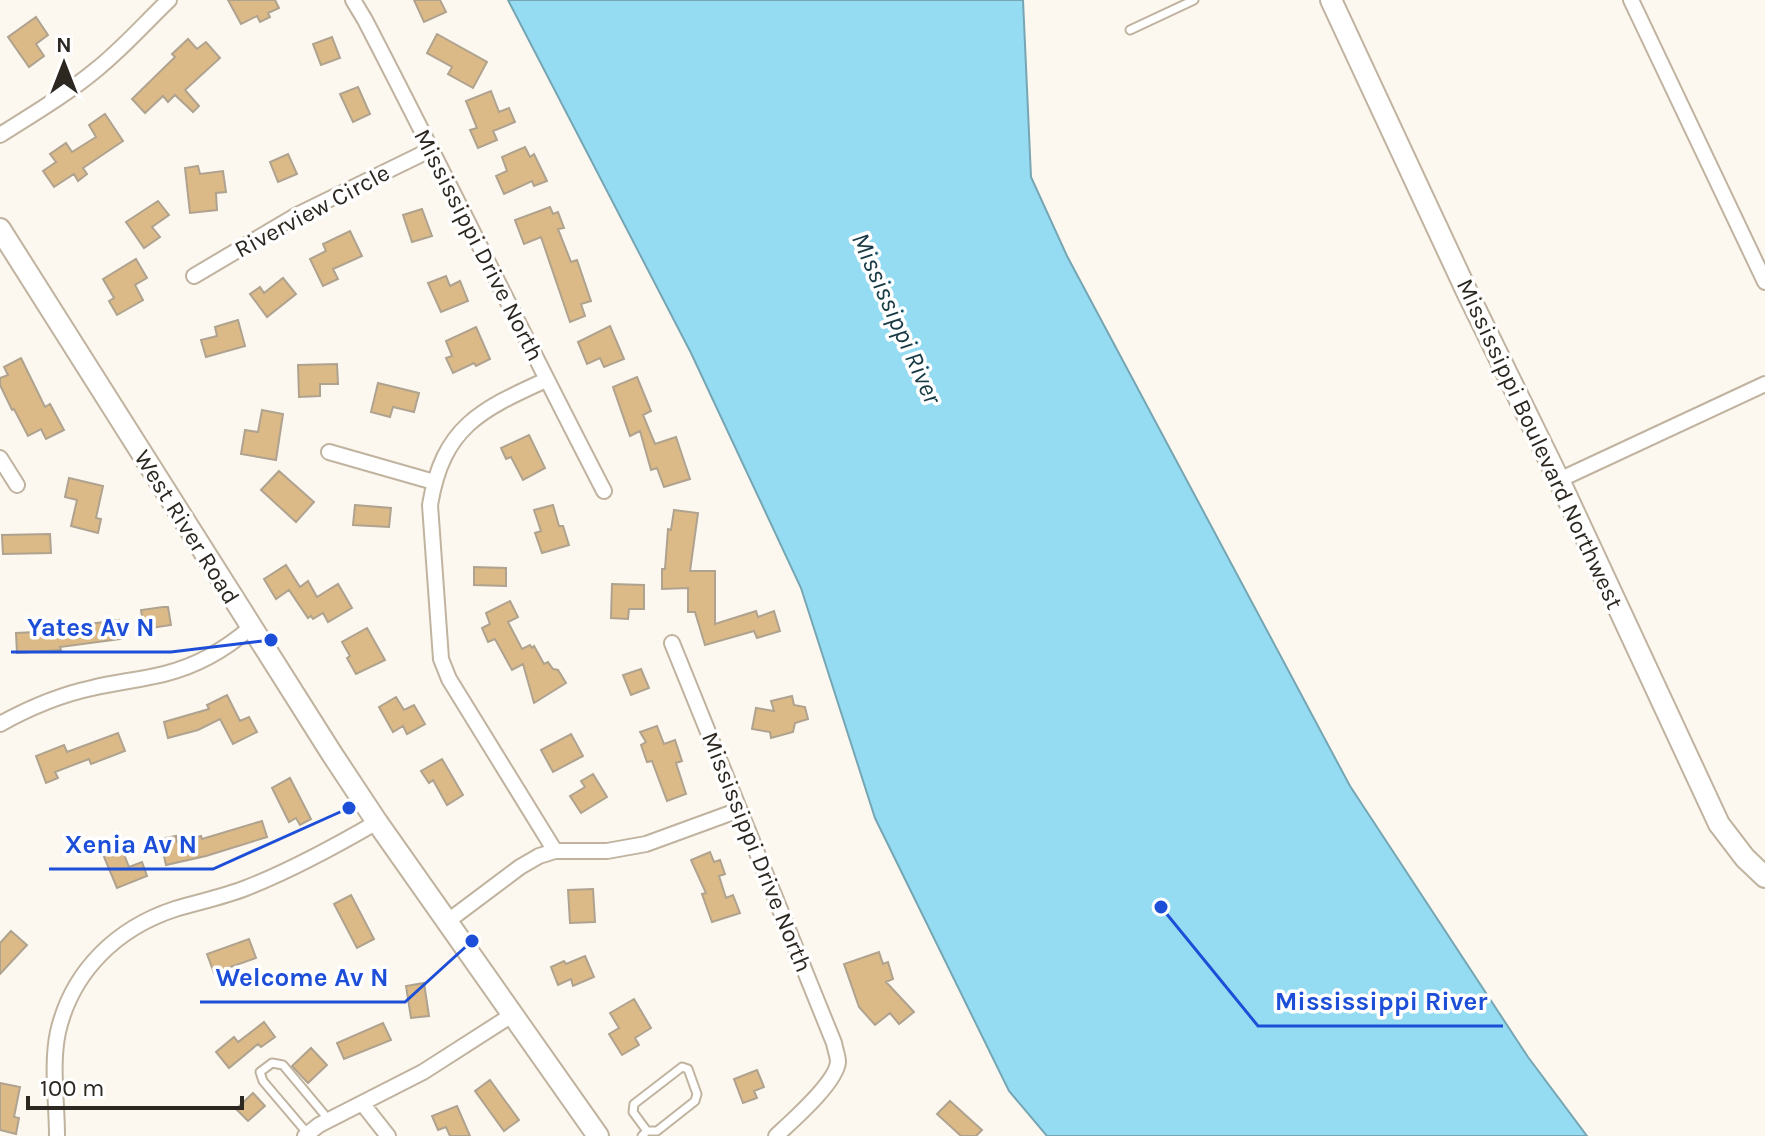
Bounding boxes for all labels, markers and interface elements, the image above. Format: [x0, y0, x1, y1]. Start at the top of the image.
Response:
north arrow [24, 24, 104, 104]
text: N [56, 32, 72, 58]
street label: Mississippi Drive North [408, 124, 550, 366]
street label: Riverview Circle [230, 158, 394, 264]
water label: Mississippi River [845, 228, 949, 410]
street label: Mississippi Boulevard Northwest [1451, 274, 1629, 614]
street label: West River Road [128, 445, 246, 609]
callout: Yates Av N [11, 602, 171, 652]
text: Yates Av N [27, 612, 155, 643]
street label: Mississippi Drive North [696, 728, 818, 976]
callout: Xenia Av N [49, 819, 213, 869]
text: Xenia Av N [65, 829, 197, 860]
callout: Welcome Av N [200, 952, 405, 1002]
text: Welcome Av N [215, 962, 389, 993]
callout: Mississippi River [1258, 976, 1503, 1026]
text: Mississippi River [1275, 986, 1488, 1017]
scale bar [28, 1060, 242, 1110]
text: 100 m [40, 1074, 105, 1102]

